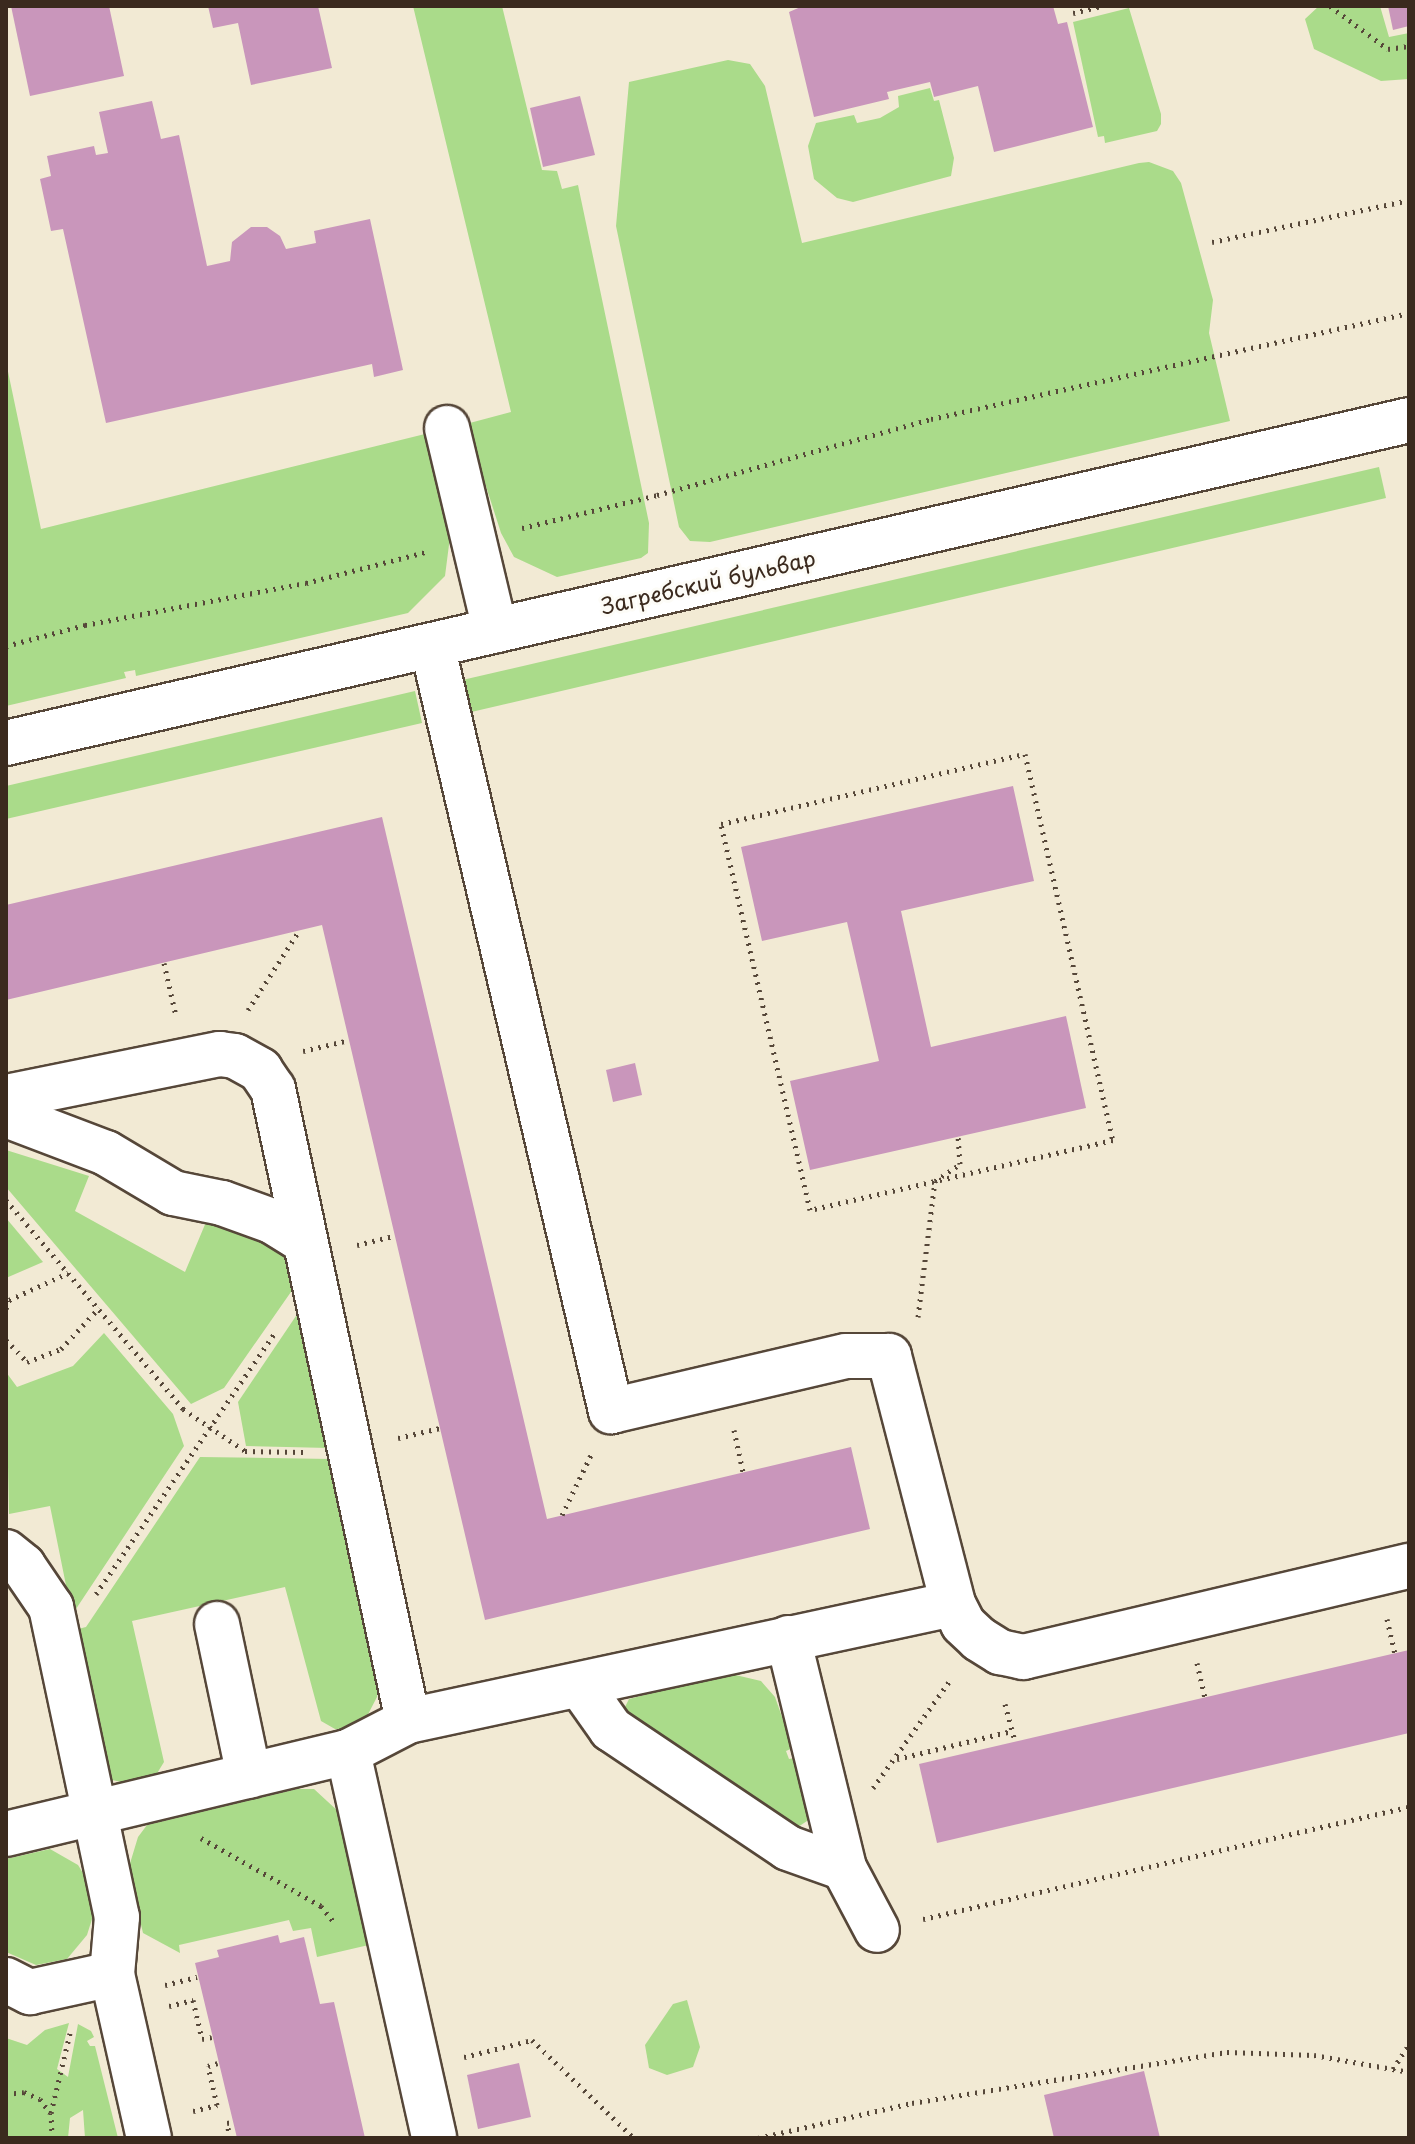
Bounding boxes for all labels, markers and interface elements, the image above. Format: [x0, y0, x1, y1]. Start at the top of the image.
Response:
street label: Загребский бульвар [598, 543, 818, 619]

